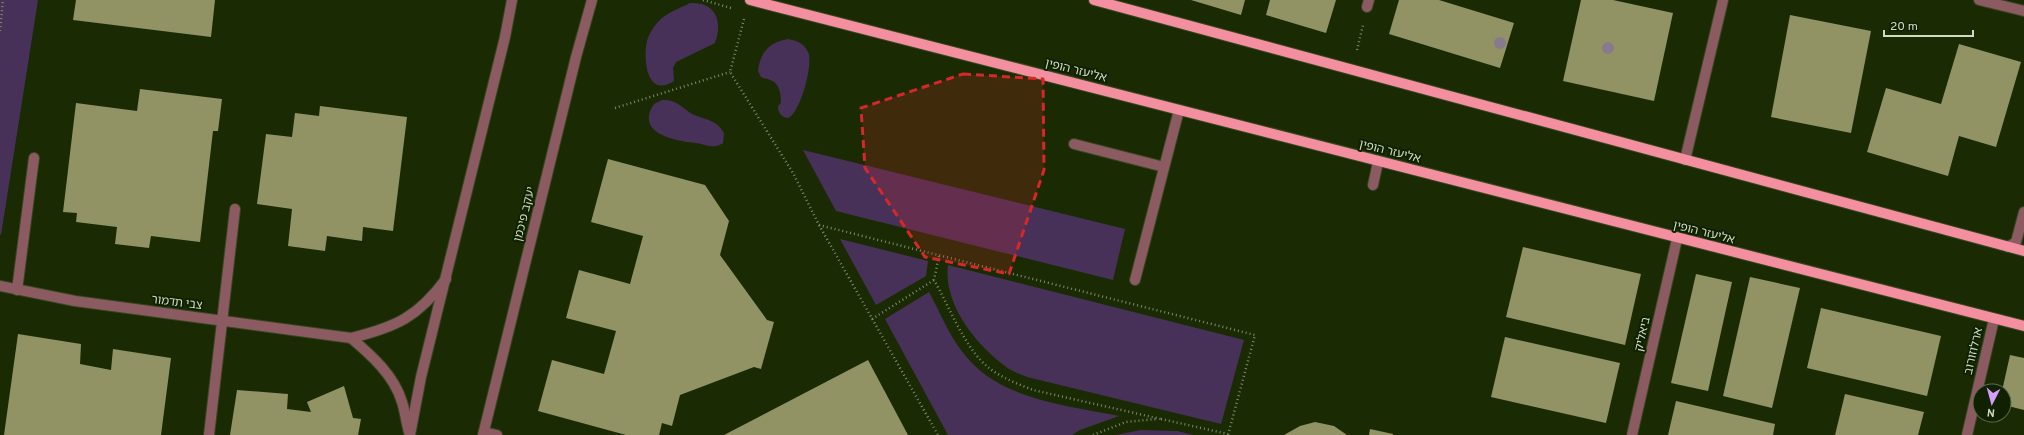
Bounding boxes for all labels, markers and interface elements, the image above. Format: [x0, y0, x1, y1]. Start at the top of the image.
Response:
scale bar [1884, 12, 1973, 38]
text: 20 m [1890, 19, 1918, 35]
street label: אליעזר הופין [1043, 56, 1109, 86]
street label: אליעזר הופין [1357, 137, 1423, 167]
street label: יעקב פיכמן [510, 185, 540, 244]
street label: אליעזר הופין [1671, 218, 1737, 248]
street label: צבי תדמור [150, 292, 204, 314]
street label: ביאליק [1631, 315, 1655, 353]
street label: ארלוזורוב [1961, 326, 1987, 376]
north arrow [1972, 383, 2012, 423]
text: N [1986, 405, 1996, 419]

